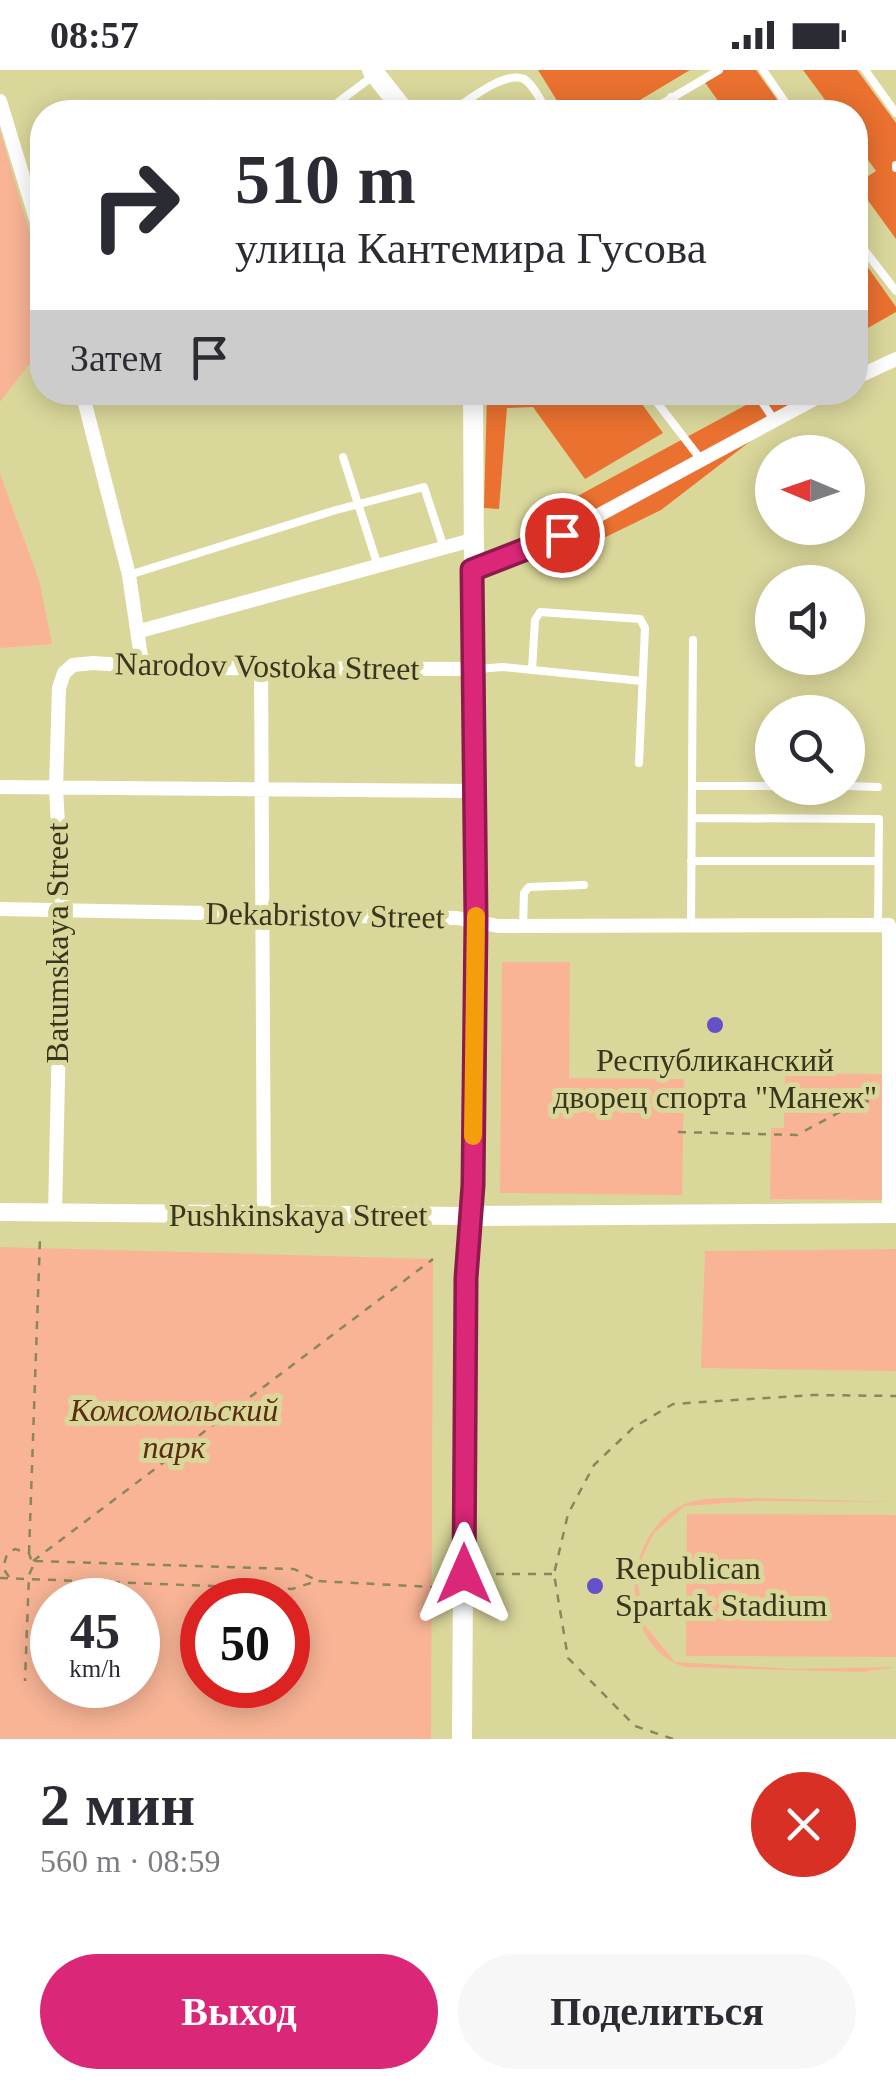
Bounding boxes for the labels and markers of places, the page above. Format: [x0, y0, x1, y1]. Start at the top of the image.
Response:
pin [520, 493, 605, 578]
marker: Республиканский дворец спорта "Манеж" [704, 1014, 726, 1036]
place label: Республиканский дворец спорта "Манеж" [553, 1042, 877, 1115]
place label: Republican Spartak Stadium [615, 1550, 828, 1623]
marker: Republican Spartak Stadium [584, 1575, 606, 1597]

